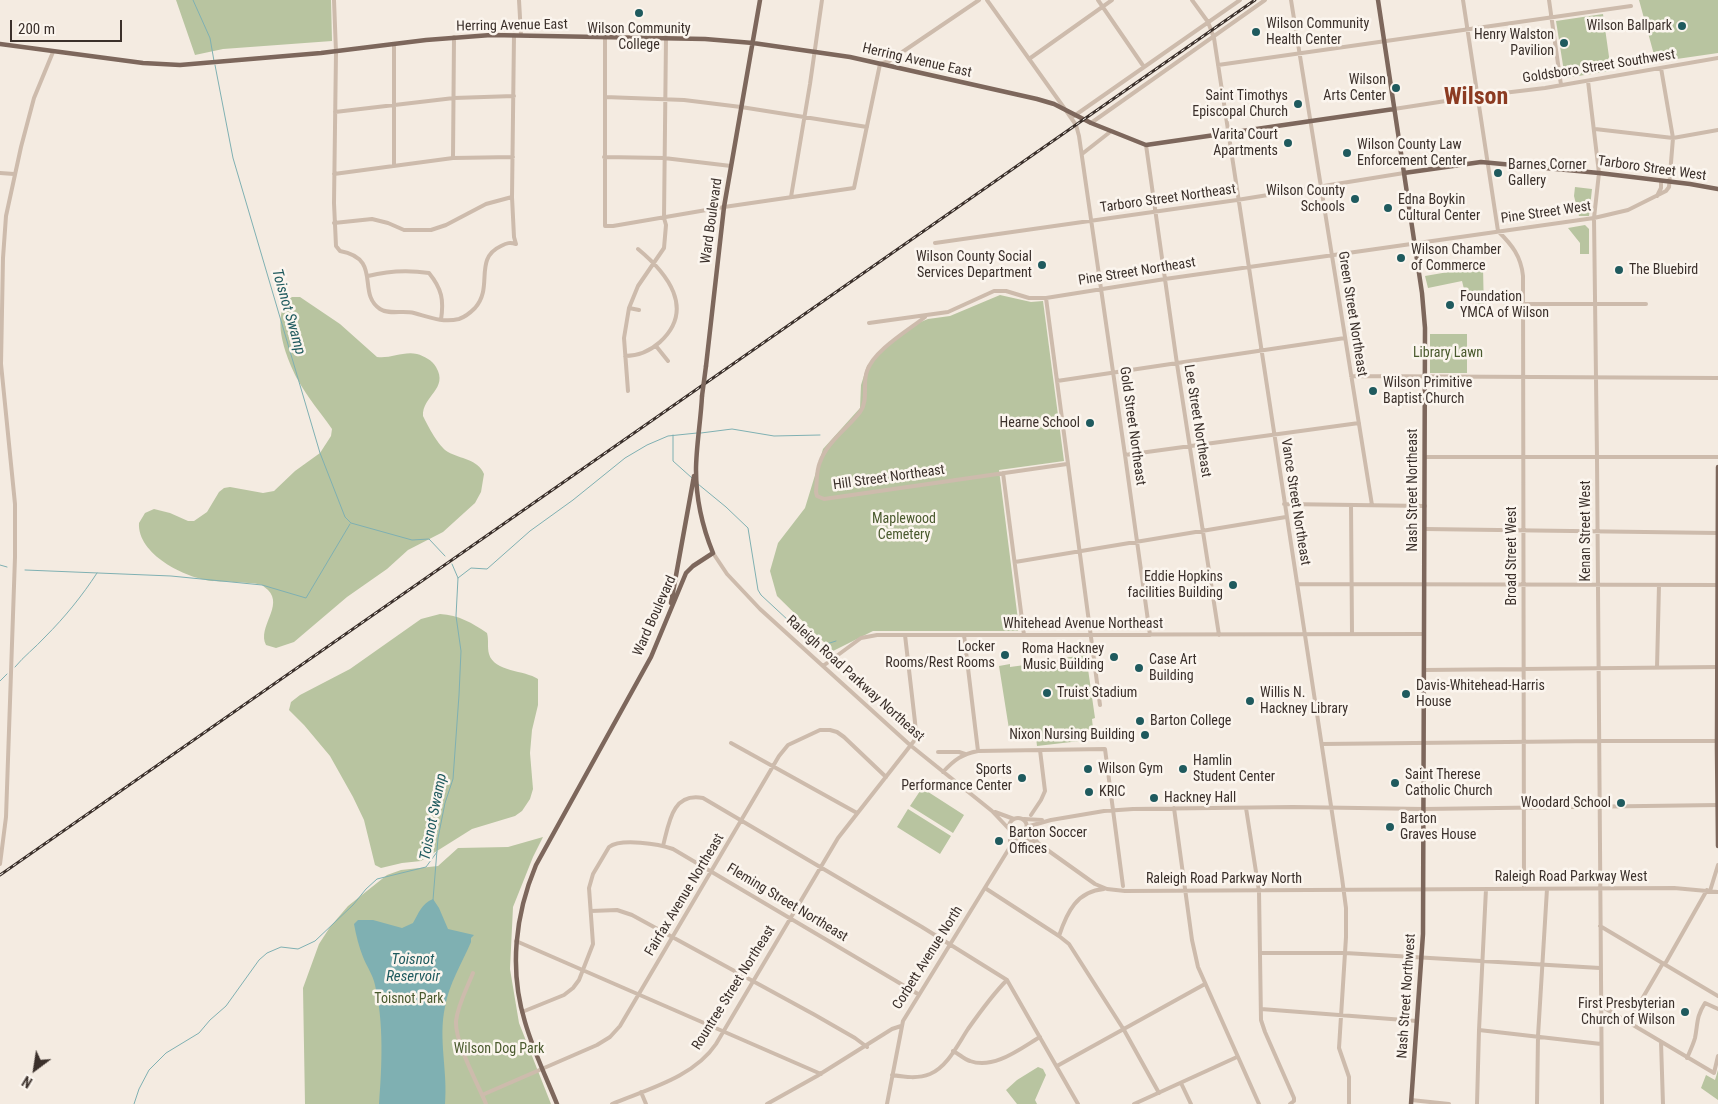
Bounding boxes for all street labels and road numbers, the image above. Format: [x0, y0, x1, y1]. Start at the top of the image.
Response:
street label: Herring Avenue East [456, 17, 568, 35]
street label: Herring Avenue East [861, 40, 973, 82]
street label: Goldsboro Street Southwest [1521, 47, 1677, 87]
street label: Tarboro Street West [1597, 153, 1707, 185]
street label: Ward Boulevard [698, 177, 726, 265]
street label: Tarboro Street Northeast [1099, 181, 1237, 217]
street label: Pine Street West [1500, 198, 1592, 228]
street label: Green Street Northeast [1334, 250, 1370, 378]
street label: Pine Street Northeast [1077, 254, 1197, 290]
street label: Lee Street Northeast [1180, 363, 1214, 479]
street label: Gold Street Northeast [1115, 366, 1149, 486]
street label: Nash Street Northeast [1405, 429, 1421, 551]
street label: Vance Street Northeast [1277, 437, 1313, 567]
street label: Hill Street Northeast [832, 462, 946, 494]
street label: Kenan Street West [1578, 480, 1594, 582]
street label: Broad Street West [1504, 506, 1520, 606]
street label: Ward Boulevard [630, 573, 680, 659]
street label: Raleigh Road Parkway Northeast [782, 613, 928, 745]
street label: Whitehead Avenue Northeast [1003, 616, 1163, 632]
street label: Fairfax Avenue Northeast [642, 831, 728, 959]
street label: Fleming Street Northeast [723, 860, 851, 946]
street label: Raleigh Road Parkway West [1495, 869, 1647, 885]
street label: Raleigh Road Parkway North [1146, 871, 1302, 887]
street label: Corbett Avenue North [889, 903, 967, 1013]
street label: Rountree Street Northeast [689, 923, 779, 1053]
street label: Nash Street Northwest [1394, 933, 1420, 1059]

